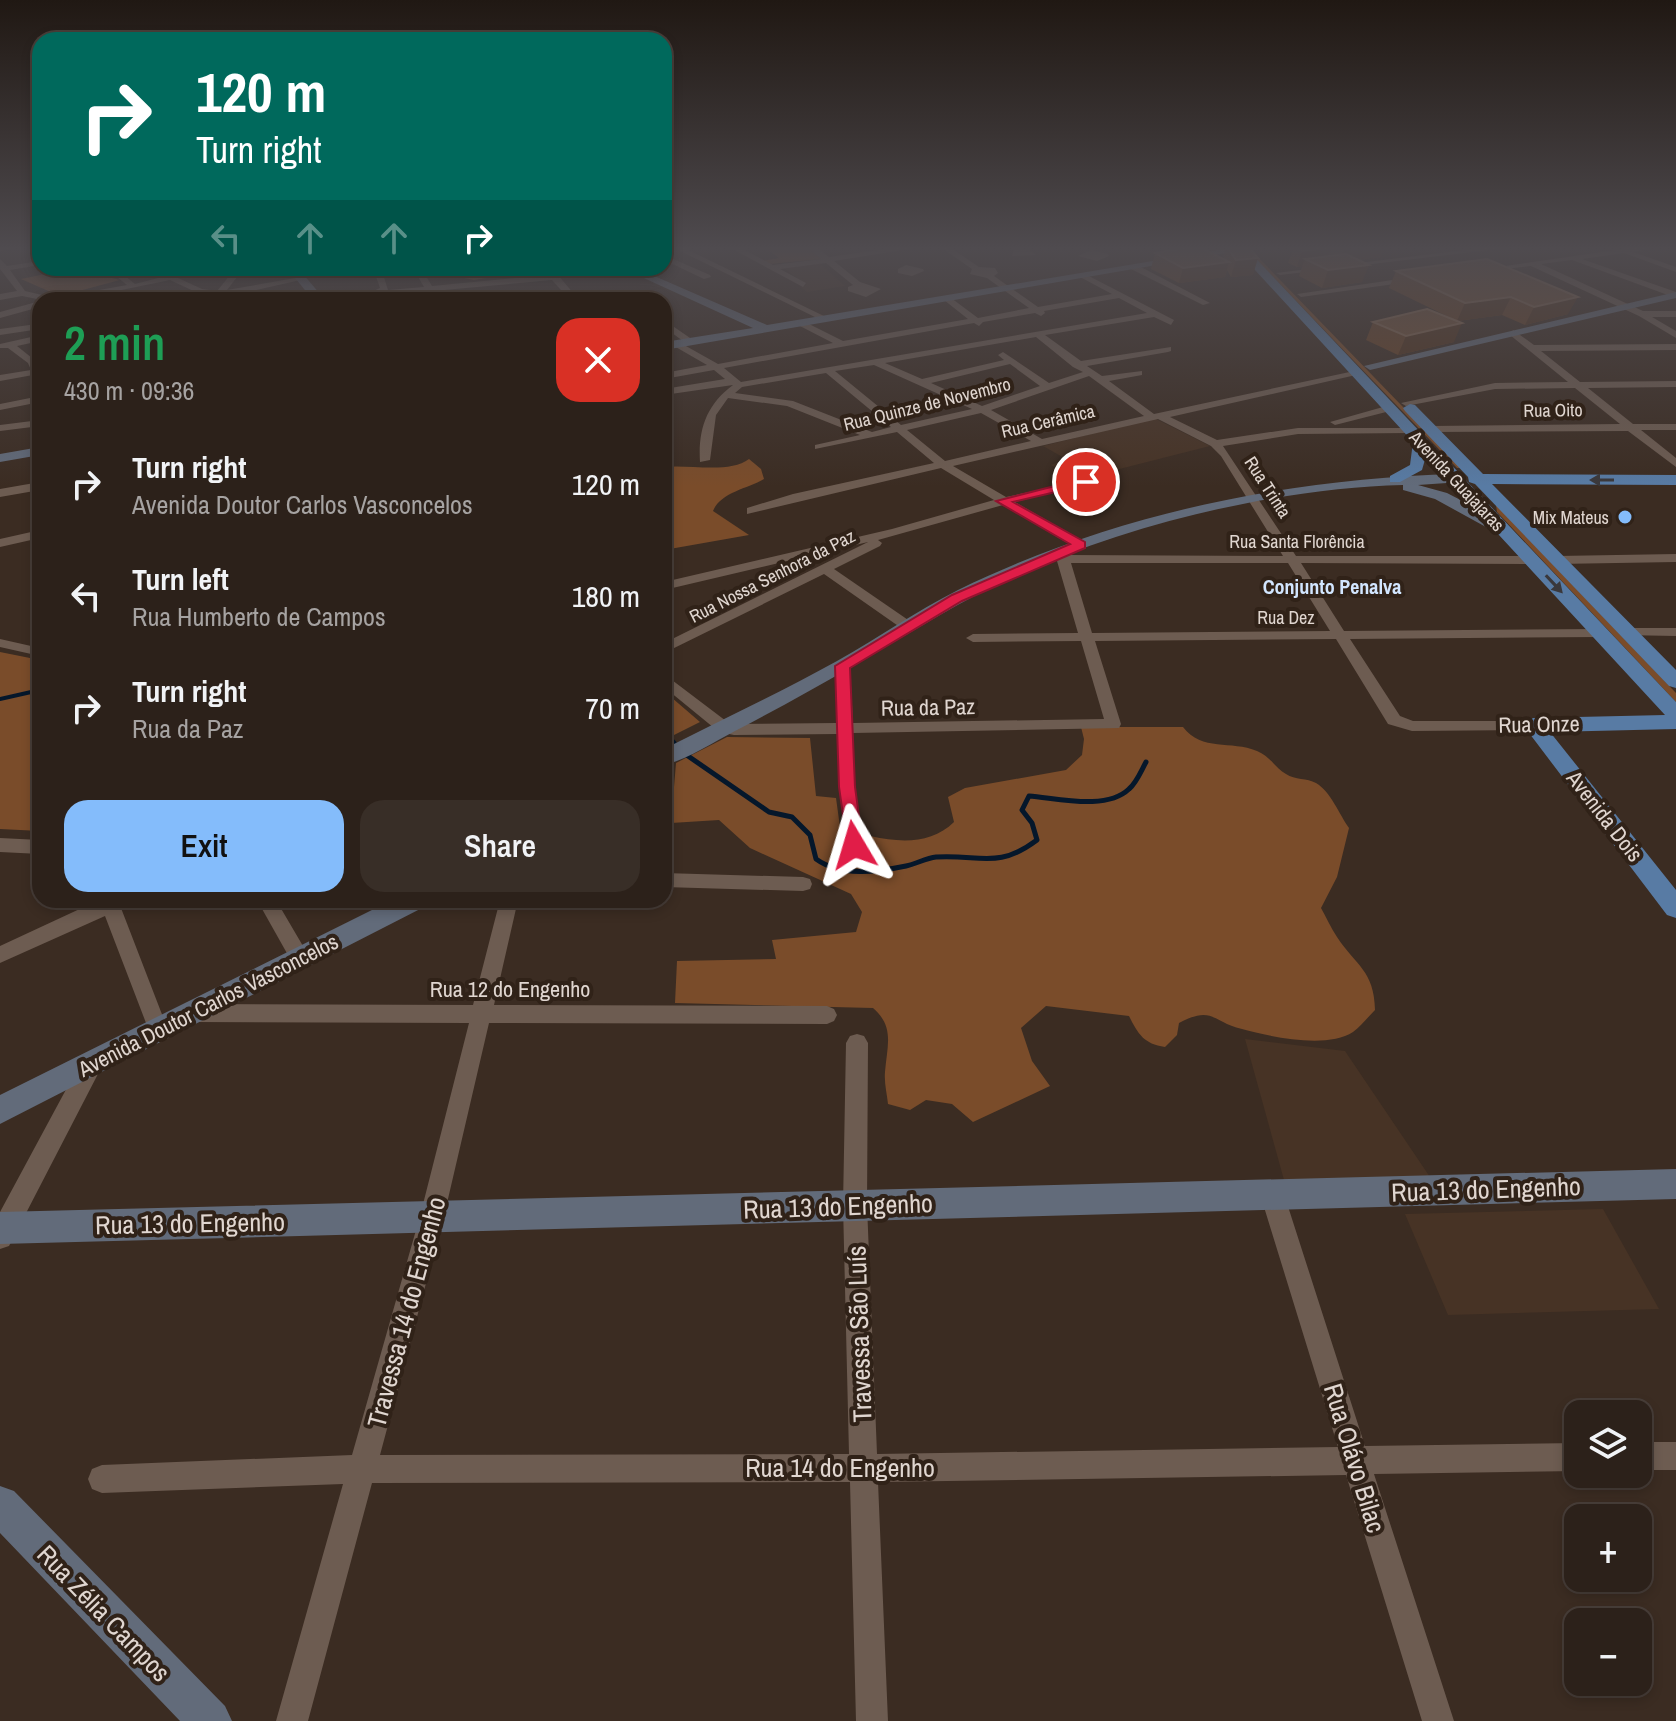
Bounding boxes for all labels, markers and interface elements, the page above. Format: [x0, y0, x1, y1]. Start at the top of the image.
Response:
text: 120 m [196, 54, 326, 129]
icon: right [64, 64, 168, 168]
text: Turn right [196, 126, 321, 174]
icon: left [204, 216, 248, 260]
icon: ahead [288, 216, 332, 260]
icon: ahead [372, 216, 416, 260]
icon: right [456, 216, 500, 260]
text: 2 min [64, 310, 165, 375]
button: close [556, 318, 640, 402]
street label: Rua Quinze de Novembro [841, 371, 1013, 437]
text: 430 m · 09:36 [64, 373, 194, 408]
street label: Rua Oito [1523, 397, 1583, 423]
street label: Rua Cerâmica [999, 398, 1097, 444]
street label: Avenida Guajajaras [1403, 424, 1510, 537]
text: Turn right [132, 447, 246, 487]
pin [1052, 448, 1120, 516]
street label: Rua Trinta [1239, 451, 1297, 523]
icon: arrive [1064, 460, 1108, 504]
icon: right [64, 462, 108, 506]
text: 120 m [572, 464, 640, 504]
one-way arrow [1589, 474, 1614, 487]
text: Avenida Doutor Carlos Vasconcelos [132, 487, 473, 522]
place label: Mix Mateus [1533, 505, 1609, 530]
marker: Mix Mateus [1616, 508, 1634, 526]
street label: Rua Nossa Senhora da Paz [685, 523, 859, 629]
street label: Rua Santa Florência [1229, 529, 1365, 554]
text: Turn left [132, 559, 229, 599]
district label: Conjunto Penalva [1263, 573, 1401, 600]
icon: left [64, 574, 108, 618]
one-way arrow [1544, 574, 1562, 593]
text: 180 m [572, 576, 640, 616]
text: Rua Humberto de Campos [132, 599, 386, 634]
street label: Rua Dez [1257, 605, 1315, 630]
text: Turn right [132, 671, 246, 711]
icon: right [64, 686, 108, 730]
text: 70 m [585, 688, 640, 728]
street label: Rua da Paz [881, 691, 975, 723]
street label: Rua Onze [1498, 708, 1580, 740]
text: Rua da Paz [132, 711, 243, 746]
street label: Avenida Dois [1559, 763, 1650, 868]
button: Exit [64, 800, 344, 892]
button: Share [360, 800, 640, 892]
position arrow [812, 803, 896, 887]
street label: Avenida Doutor Carlos Vasconcelos [72, 926, 343, 1084]
street label: Rua 12 do Engenho [430, 974, 590, 1004]
street label: Rua 13 do Engenho [1391, 1168, 1581, 1210]
street label: Rua 13 do Engenho [743, 1185, 933, 1227]
street label: Travessa 14 do Engenho [358, 1193, 454, 1431]
street label: Rua 13 do Engenho [95, 1204, 285, 1242]
street label: Travessa São Luís [838, 1245, 880, 1423]
street label: Rua Olávo Bilac [1316, 1379, 1394, 1537]
map controls [1564, 1400, 1652, 1696]
button: layers [1564, 1400, 1652, 1488]
street label: Rua 14 do Engenho [745, 1450, 935, 1485]
button: + [1564, 1504, 1652, 1592]
street label: Rua Zélia Campos [30, 1537, 178, 1689]
button: − [1564, 1608, 1652, 1696]

